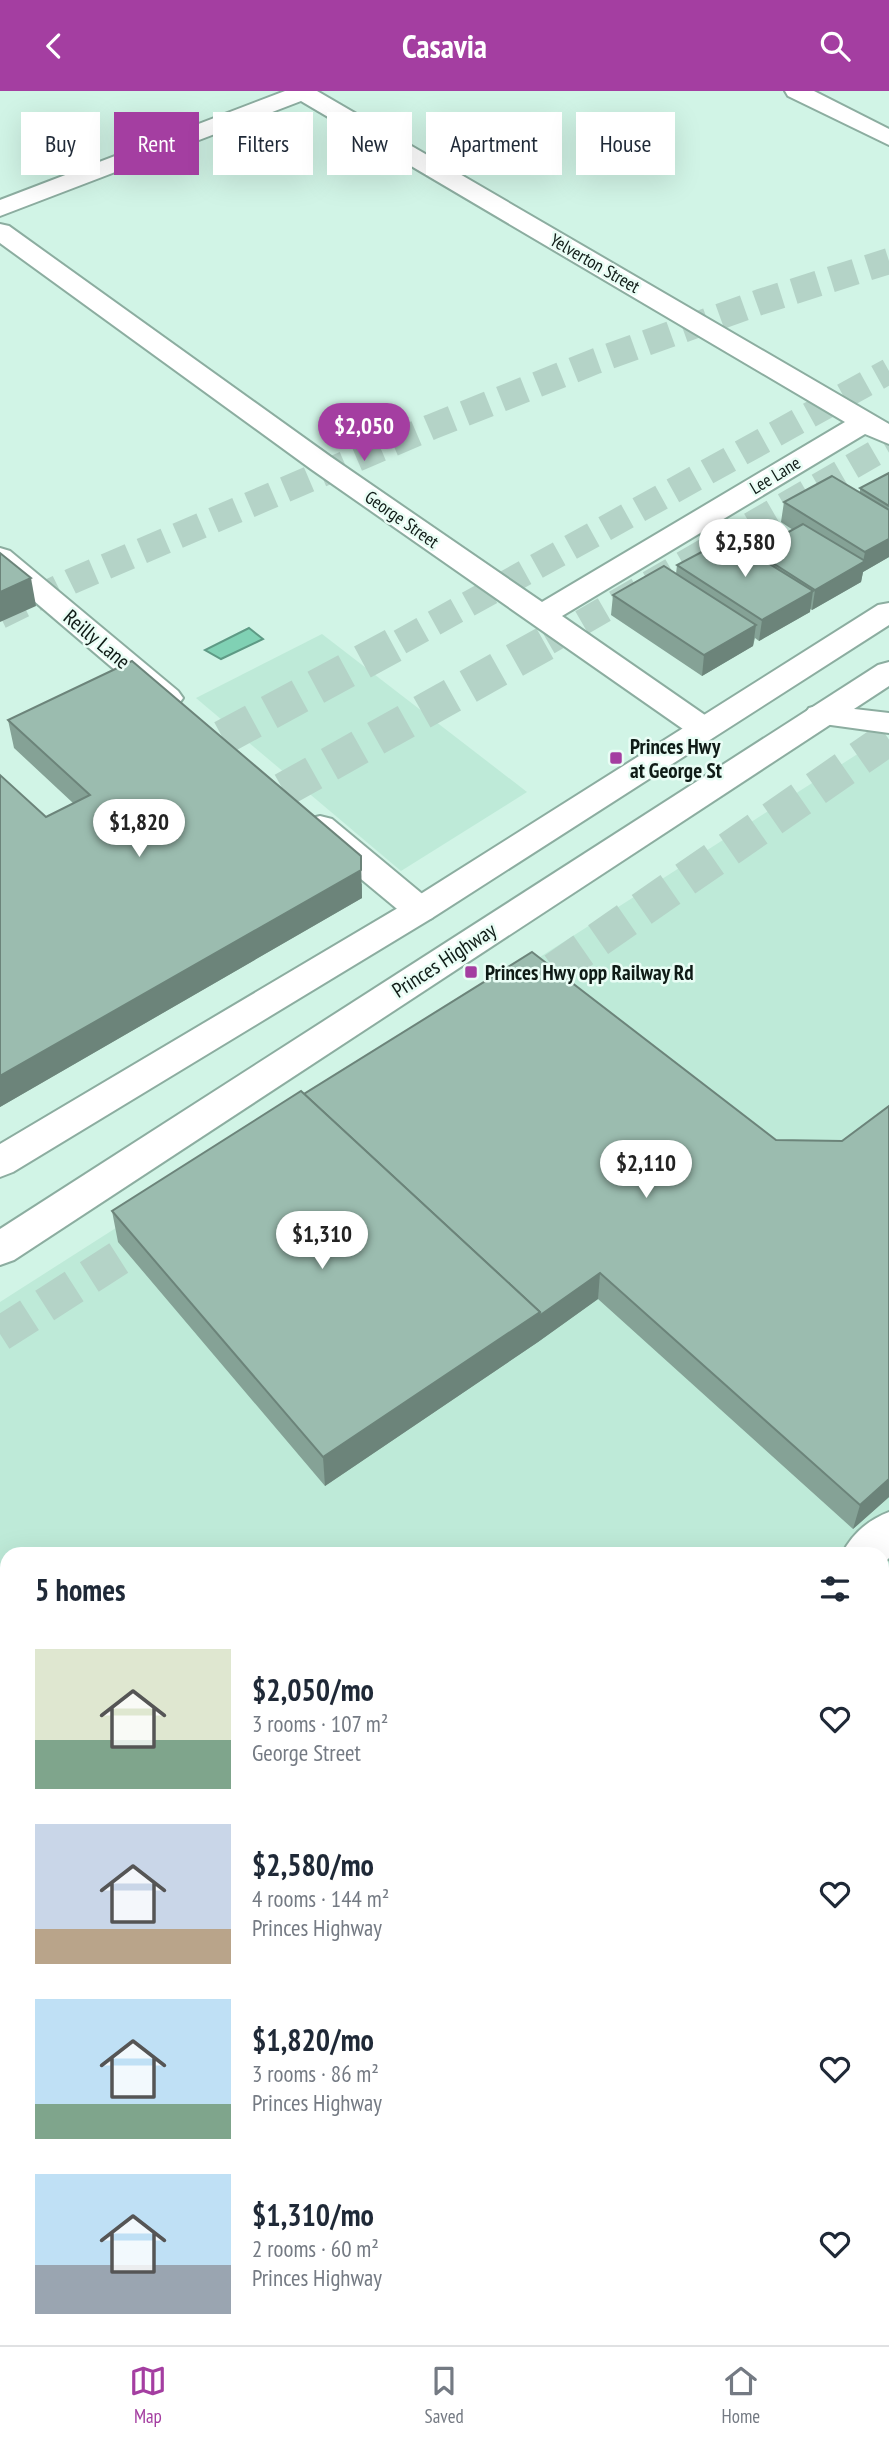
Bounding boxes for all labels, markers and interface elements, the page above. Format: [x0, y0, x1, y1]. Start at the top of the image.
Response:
text: Casavia [402, 25, 487, 67]
icon: back [35, 27, 73, 65]
icon: search [816, 27, 854, 65]
chip: Buy [21, 112, 100, 175]
chip: Rent [114, 112, 199, 175]
chip: Filters [213, 112, 313, 175]
chip: New [327, 112, 412, 175]
chip: Apartment [426, 112, 562, 175]
chip: House [576, 112, 675, 175]
street label: Yelverton Street [546, 228, 644, 298]
pin: $2,050 [307, 403, 421, 463]
text: $2,050 [334, 411, 394, 440]
street label: Lee Lane [746, 451, 804, 499]
street label: George Street [361, 485, 444, 553]
pin: $2,580 [688, 519, 802, 579]
text: $2,580 [715, 527, 775, 556]
street label: Reilly Lane [58, 603, 136, 675]
place label: Princes Hwy at George St [630, 733, 722, 784]
marker: Princes Hwy at George St [608, 750, 624, 766]
pin: $1,820 [82, 799, 196, 859]
text: $1,820 [109, 807, 169, 836]
street label: Princes Highway [387, 916, 501, 1004]
place label: Princes Hwy opp Railway Rd [485, 959, 694, 986]
marker: Princes Hwy opp Railway Rd [463, 964, 479, 980]
pin: $2,110 [589, 1141, 703, 1200]
text: $2,110 [616, 1148, 676, 1177]
pin: $1,310 [265, 1211, 379, 1271]
text: $1,310 [292, 1219, 352, 1248]
text: 5 homes [35, 1570, 126, 1609]
icon: filters [816, 1570, 854, 1608]
text: $2,050/mo [252, 1670, 374, 1709]
icon: home [91, 1677, 175, 1761]
icon: heart [816, 1700, 854, 1738]
text: 3 rooms · 107 m² [252, 1709, 388, 1738]
text: George Street [252, 1738, 361, 1767]
text: $2,580/mo [252, 1845, 374, 1884]
icon: home [91, 1852, 175, 1936]
icon: heart [816, 1875, 854, 1913]
text: 4 rooms · 144 m² [252, 1884, 389, 1913]
text: Princes Highway [252, 1913, 382, 1942]
text: $1,820/mo [252, 2020, 374, 2059]
icon: home [91, 2027, 175, 2111]
icon: heart [816, 2050, 854, 2088]
text: 3 rooms · 86 m² [252, 2059, 379, 2088]
text: Princes Highway [252, 2088, 382, 2117]
text: $1,310/mo [252, 2195, 374, 2234]
icon: home [91, 2202, 175, 2286]
icon: heart [816, 2225, 854, 2263]
text: 2 rooms · 60 m² [252, 2234, 379, 2263]
text: Princes Highway [252, 2263, 382, 2292]
tab: Map [129, 2362, 167, 2428]
tab: Saved [425, 2362, 464, 2428]
tab: Home [722, 2362, 760, 2428]

